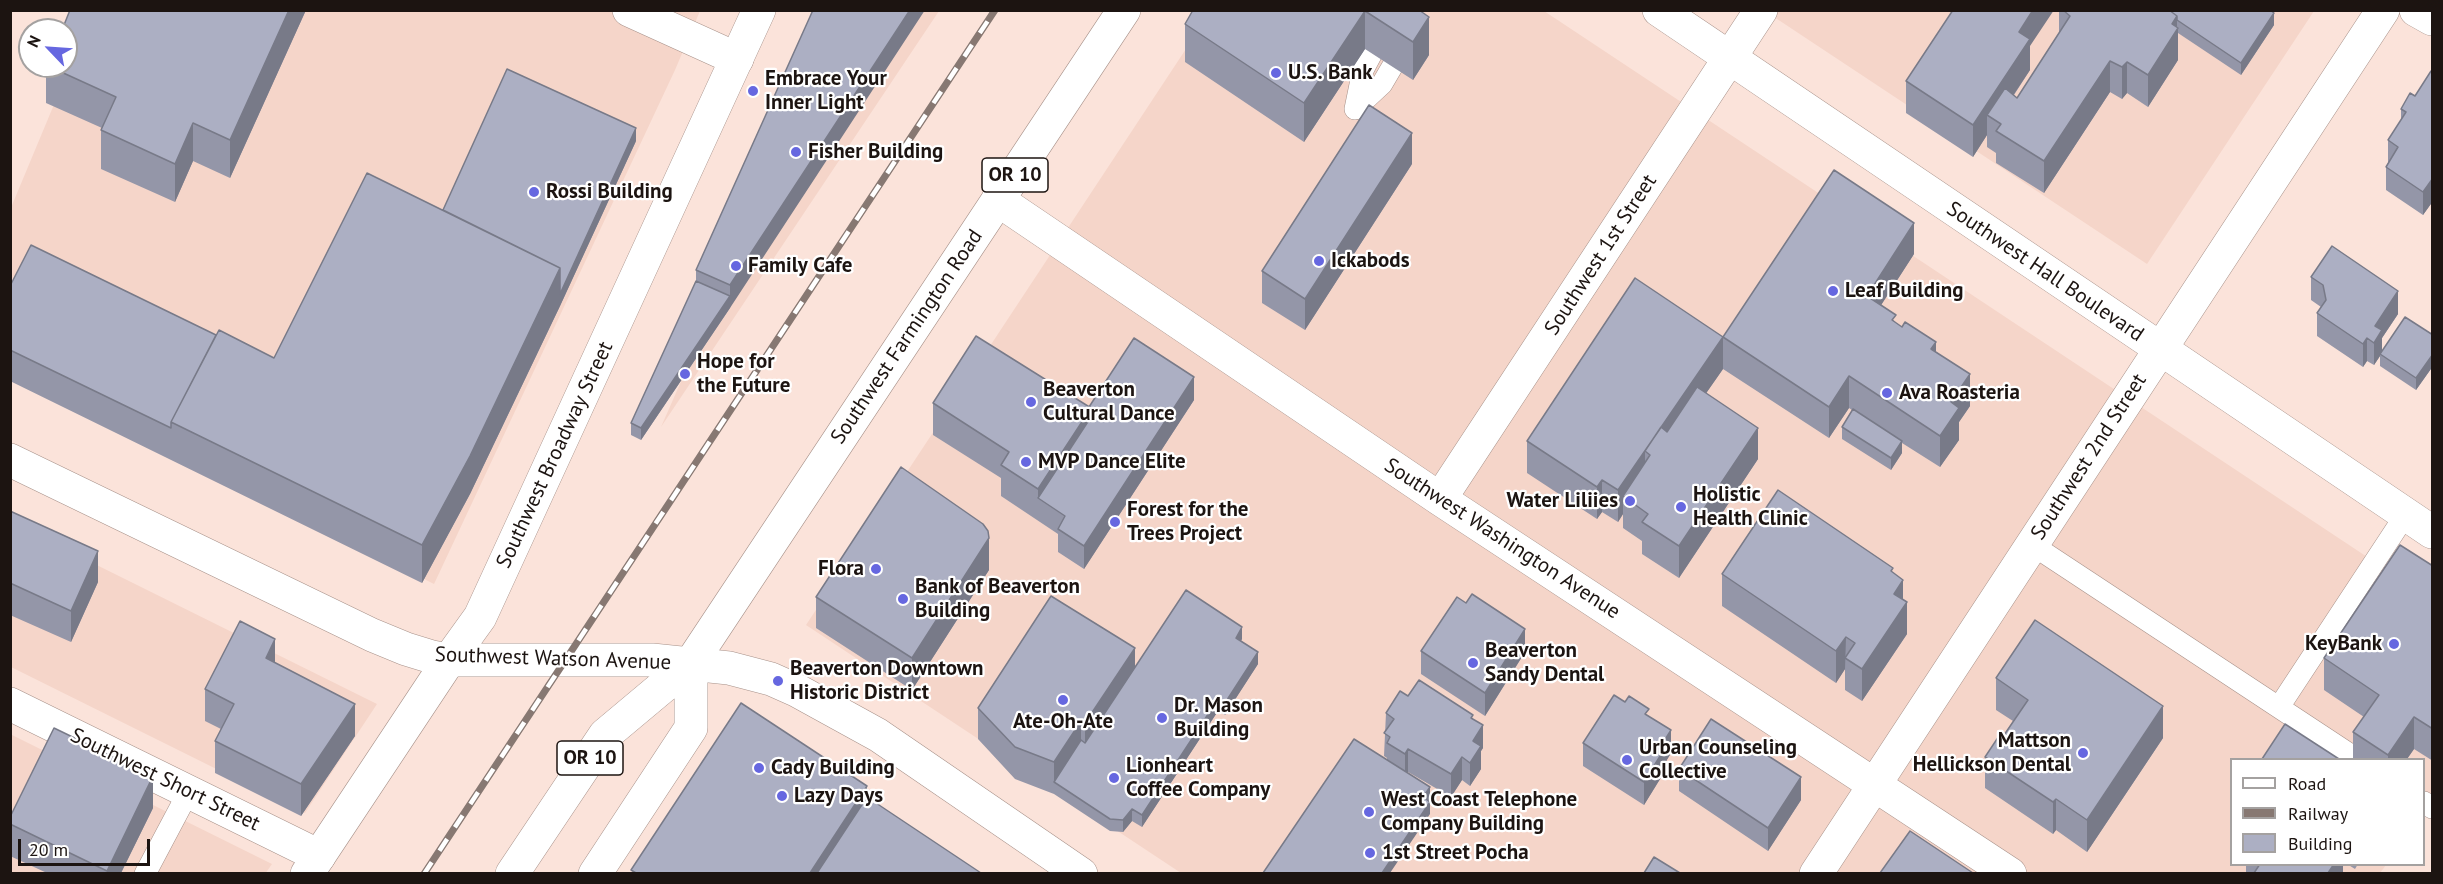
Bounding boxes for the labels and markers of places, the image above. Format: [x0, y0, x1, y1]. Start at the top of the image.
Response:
place label: U.S. Bank [1288, 60, 1373, 86]
place label: Embrace Your Inner Light [765, 66, 887, 116]
marker: U.S. Bank [1269, 66, 1283, 80]
marker: Embrace Your Inner Light [746, 84, 760, 98]
place label: Fisher Building [808, 139, 943, 165]
marker: Fisher Building [789, 145, 803, 159]
place label: Rossi Building [546, 179, 673, 205]
marker: Rossi Building [527, 185, 541, 199]
place label: Ickabods [1331, 248, 1410, 274]
place label: Family Cafe [748, 253, 852, 279]
marker: Ickabods [1312, 254, 1326, 268]
marker: Family Cafe [729, 259, 743, 273]
place label: Leaf Building [1845, 278, 1963, 304]
marker: Leaf Building [1826, 284, 1840, 298]
place label: Hope for the Future [697, 349, 790, 399]
marker: Hope for the Future [678, 367, 692, 381]
place label: Beaverton Cultural Dance [1043, 377, 1175, 427]
place label: Ava Roasteria [1899, 380, 2020, 406]
marker: Ava Roasteria [1880, 386, 1894, 400]
marker: Beaverton Cultural Dance [1024, 395, 1038, 409]
place label: MVP Dance Elite [1038, 449, 1186, 475]
marker: MVP Dance Elite [1019, 455, 1033, 469]
place label: Holistic Health Clinic [1693, 482, 1808, 532]
place label: Water Liliies [1506, 488, 1618, 514]
marker: Water Liliies [1623, 494, 1637, 508]
place label: Forest for the Trees Project [1127, 497, 1249, 547]
marker: Holistic Health Clinic [1674, 500, 1688, 514]
marker: Forest for the Trees Project [1108, 515, 1122, 529]
place label: Flora [818, 556, 864, 582]
marker: Flora [869, 562, 883, 576]
place label: Bank of Beaverton Building [915, 574, 1080, 624]
marker: Bank of Beaverton Building [896, 592, 910, 606]
place label: KeyBank [2305, 631, 2382, 657]
marker: KeyBank [2387, 637, 2401, 651]
place label: Beaverton Sandy Dental [1485, 638, 1604, 688]
place label: Beaverton Downtown Historic District [790, 656, 983, 706]
marker: Beaverton Sandy Dental [1466, 656, 1480, 670]
marker: Beaverton Downtown Historic District [771, 674, 785, 688]
marker: Ate-Oh-Ate [1056, 693, 1070, 707]
place label: Dr. Mason Building [1174, 693, 1263, 743]
place label: Ate-Oh-Ate [1013, 709, 1113, 735]
marker: Dr. Mason Building [1155, 711, 1169, 725]
place label: Mattson Hellickson Dental [1913, 728, 2071, 778]
place label: Urban Counseling Collective [1639, 735, 1797, 785]
marker: Mattson Hellickson Dental [2076, 746, 2090, 760]
place label: Lionheart Coffee Company [1126, 753, 1270, 803]
marker: Urban Counseling Collective [1620, 753, 1634, 767]
place label: Cady Building [771, 755, 895, 781]
marker: Cady Building [752, 761, 766, 775]
marker: Lionheart Coffee Company [1107, 771, 1121, 785]
place label: Lazy Days [794, 783, 883, 809]
place label: West Coast Telephone Company Building [1381, 787, 1577, 837]
marker: Lazy Days [775, 789, 789, 803]
marker: West Coast Telephone Company Building [1362, 805, 1376, 819]
place label: 1st Street Pocha [1382, 840, 1529, 866]
marker: 1st Street Pocha [1363, 846, 1377, 860]

